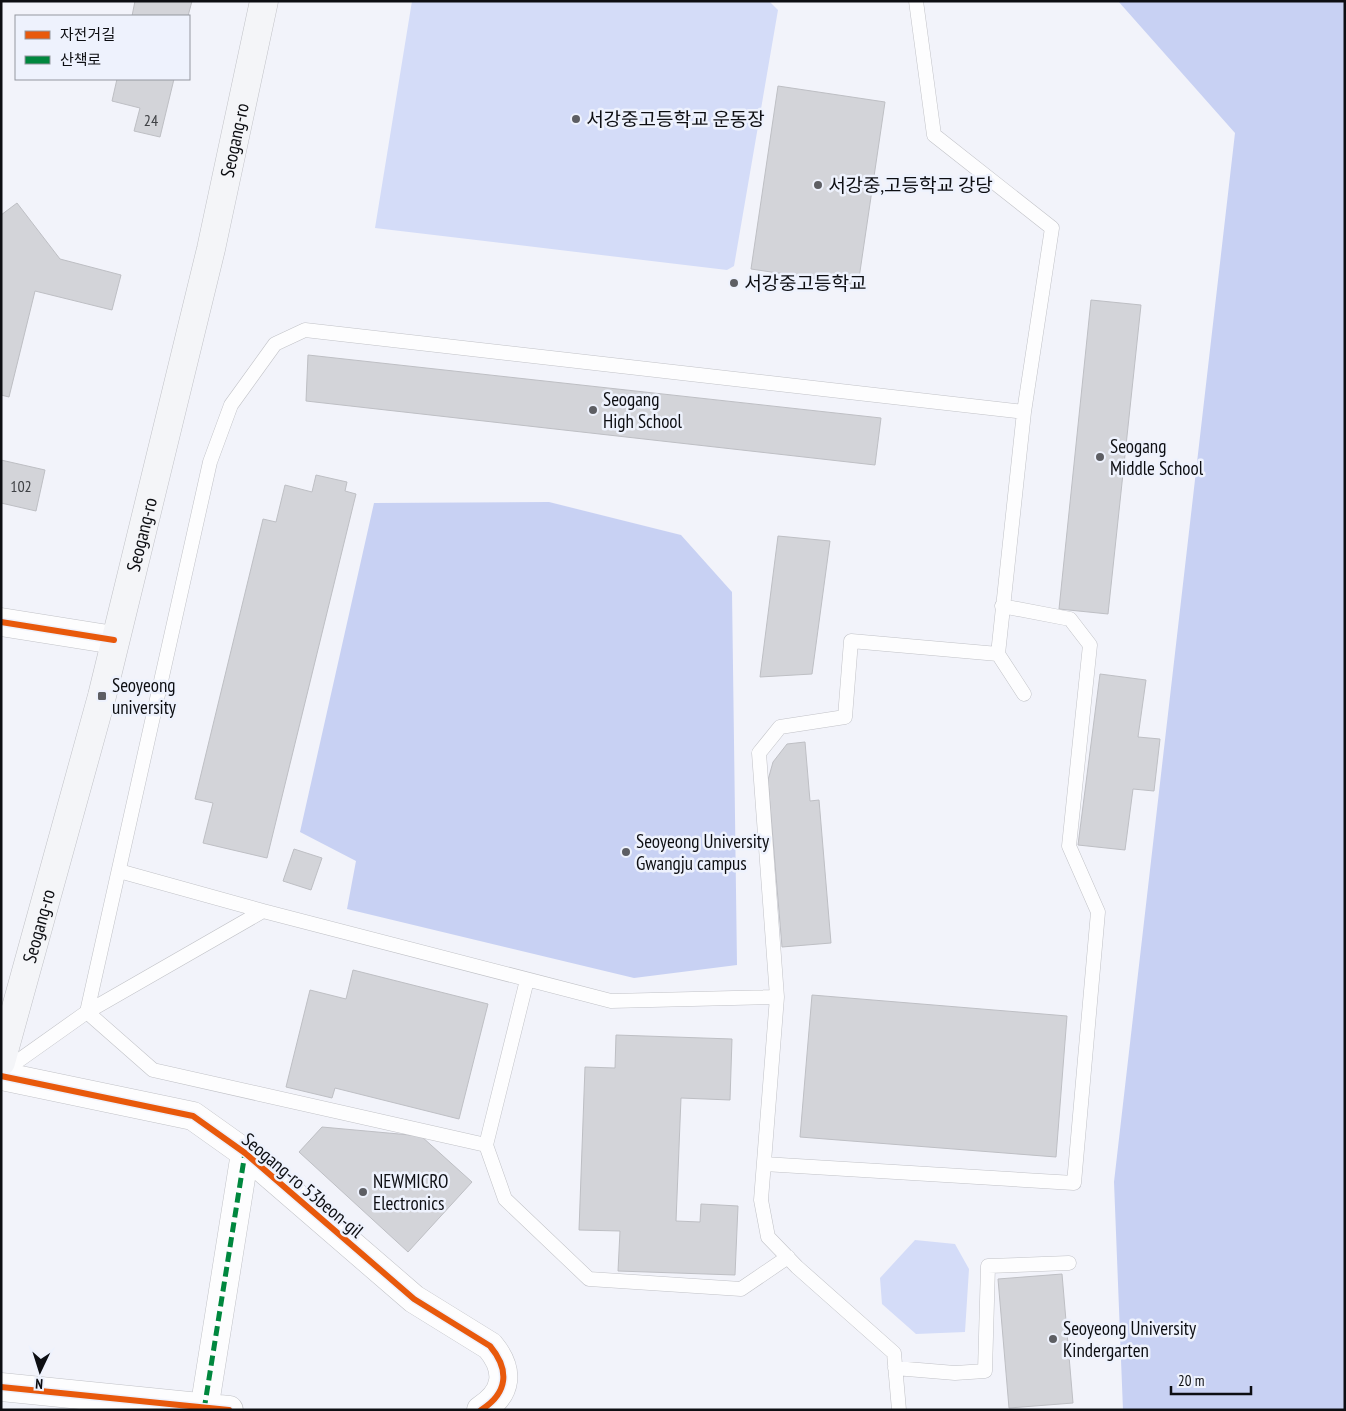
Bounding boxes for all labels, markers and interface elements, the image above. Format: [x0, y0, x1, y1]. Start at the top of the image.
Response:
legend [15, 15, 190, 80]
text: 자전거길 [60, 25, 115, 44]
text: 산책로 [60, 50, 101, 69]
street label: Seogang-ro [215, 101, 254, 180]
place label: 서강중고등학교 운동장 [586, 107, 765, 131]
house number: 24 [144, 110, 158, 130]
marker: 서강중고등학교 운동장 [570, 113, 582, 125]
place label: 서강중,고등학교 강당 [828, 173, 993, 197]
marker: 서강중,고등학교 강당 [812, 179, 824, 191]
place label: 서강중고등학교 [744, 271, 866, 295]
marker: 서강중고등학교 [728, 277, 740, 289]
place label: Seogang High School [603, 387, 683, 433]
marker: Seogang High School [587, 404, 599, 416]
place label: Seogang Middle School [1110, 434, 1204, 480]
marker: Seogang Middle School [1094, 451, 1106, 463]
house number: 102 [10, 476, 32, 496]
street label: Seogang-ro [121, 495, 162, 574]
place label: Seoyeong university [112, 673, 177, 719]
marker: Seoyeong university [96, 690, 108, 702]
place label: Seoyeong University Gwangju campus [636, 829, 770, 875]
marker: Seoyeong University Gwangju campus [620, 846, 632, 858]
street label: Seogang-ro [17, 887, 60, 966]
street label: Seogang-ro 53beon-gil [237, 1127, 369, 1243]
place label: NEWMICRO Electronics [373, 1169, 448, 1215]
marker: NEWMICRO Electronics [357, 1186, 369, 1198]
place label: Seoyeong University Kindergarten [1063, 1316, 1197, 1362]
marker: Seoyeong University Kindergarten [1047, 1333, 1059, 1345]
north arrow [15, 1346, 65, 1396]
scale bar [1171, 1364, 1251, 1396]
text: 20 m [1178, 1371, 1204, 1390]
text: N [35, 1375, 43, 1393]

